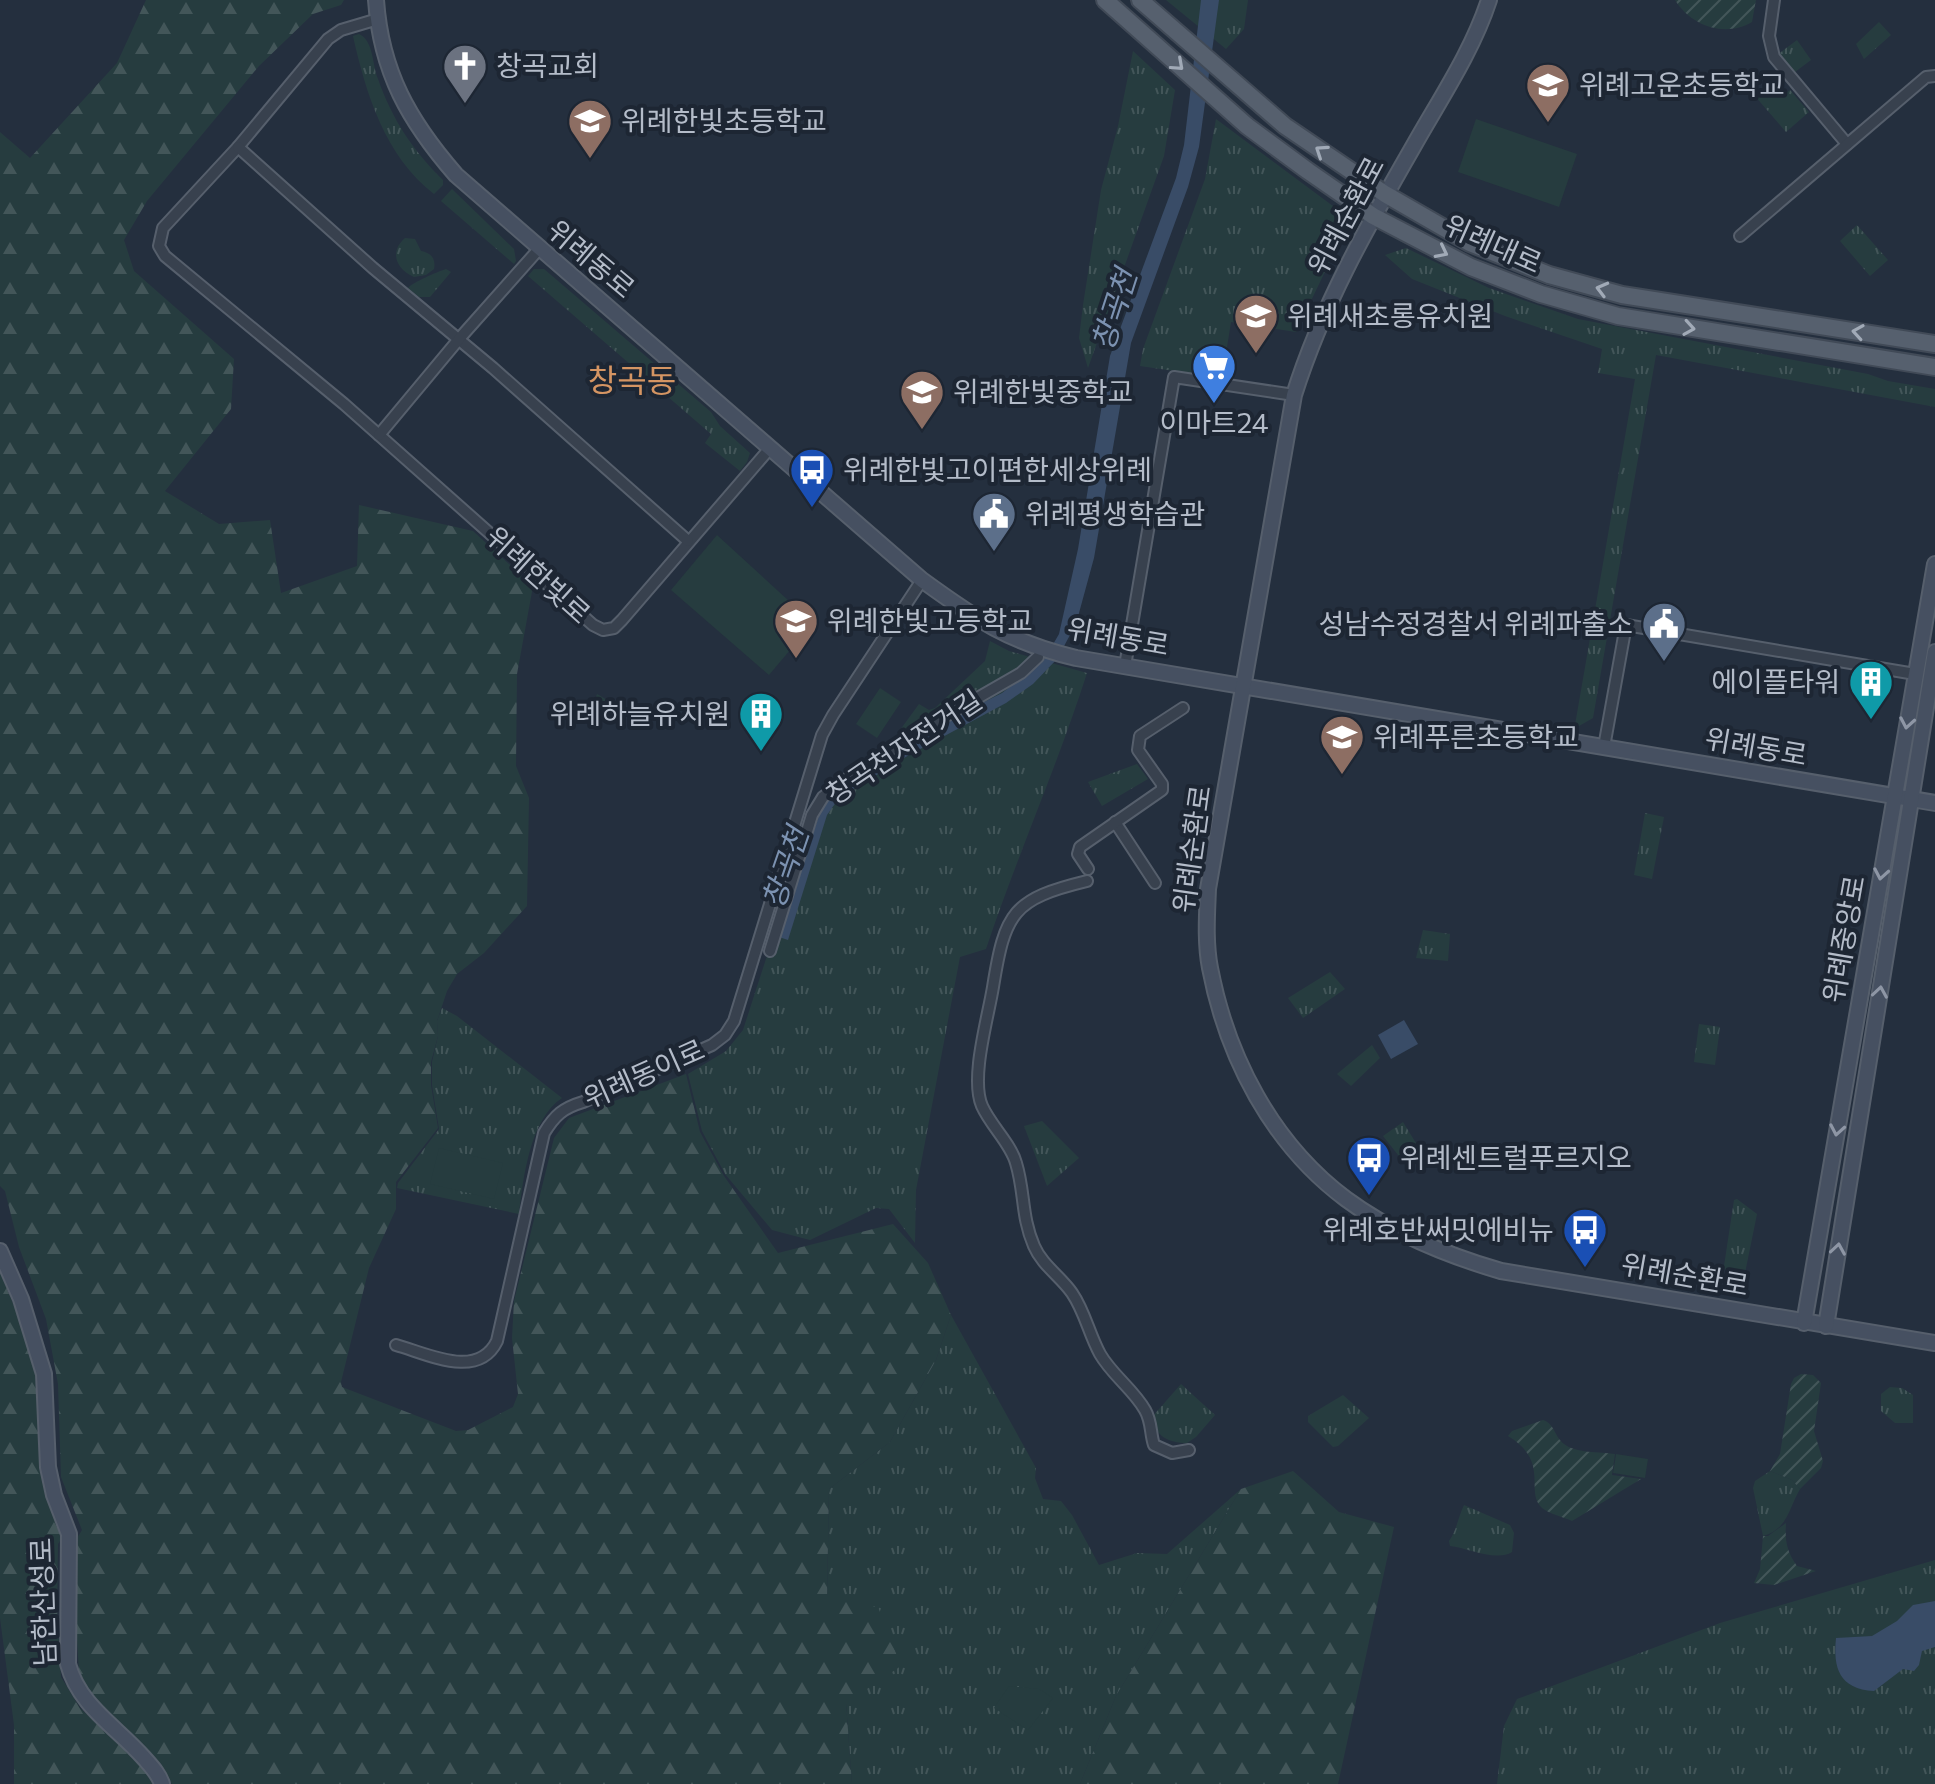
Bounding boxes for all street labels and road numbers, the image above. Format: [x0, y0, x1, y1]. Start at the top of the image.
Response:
street label: 위례순환로 [1300, 151, 1390, 280]
street label: 위례대로 [1439, 207, 1547, 280]
street label: 위례동로 [541, 212, 642, 304]
street label: 위례한빛로 [479, 519, 598, 630]
street label: 위례동로 [1064, 610, 1172, 662]
street label: 창곡천자전거길 [819, 682, 988, 811]
street label: 위례동로 [1702, 720, 1810, 772]
street label: 위례순환로 [1165, 783, 1217, 915]
street label: 위례중앙로 [1815, 872, 1871, 1005]
street label: 위례동이로 [578, 1031, 709, 1115]
street label: 위례순환로 [1619, 1246, 1752, 1302]
street label: 남한산성로 [23, 1537, 61, 1667]

